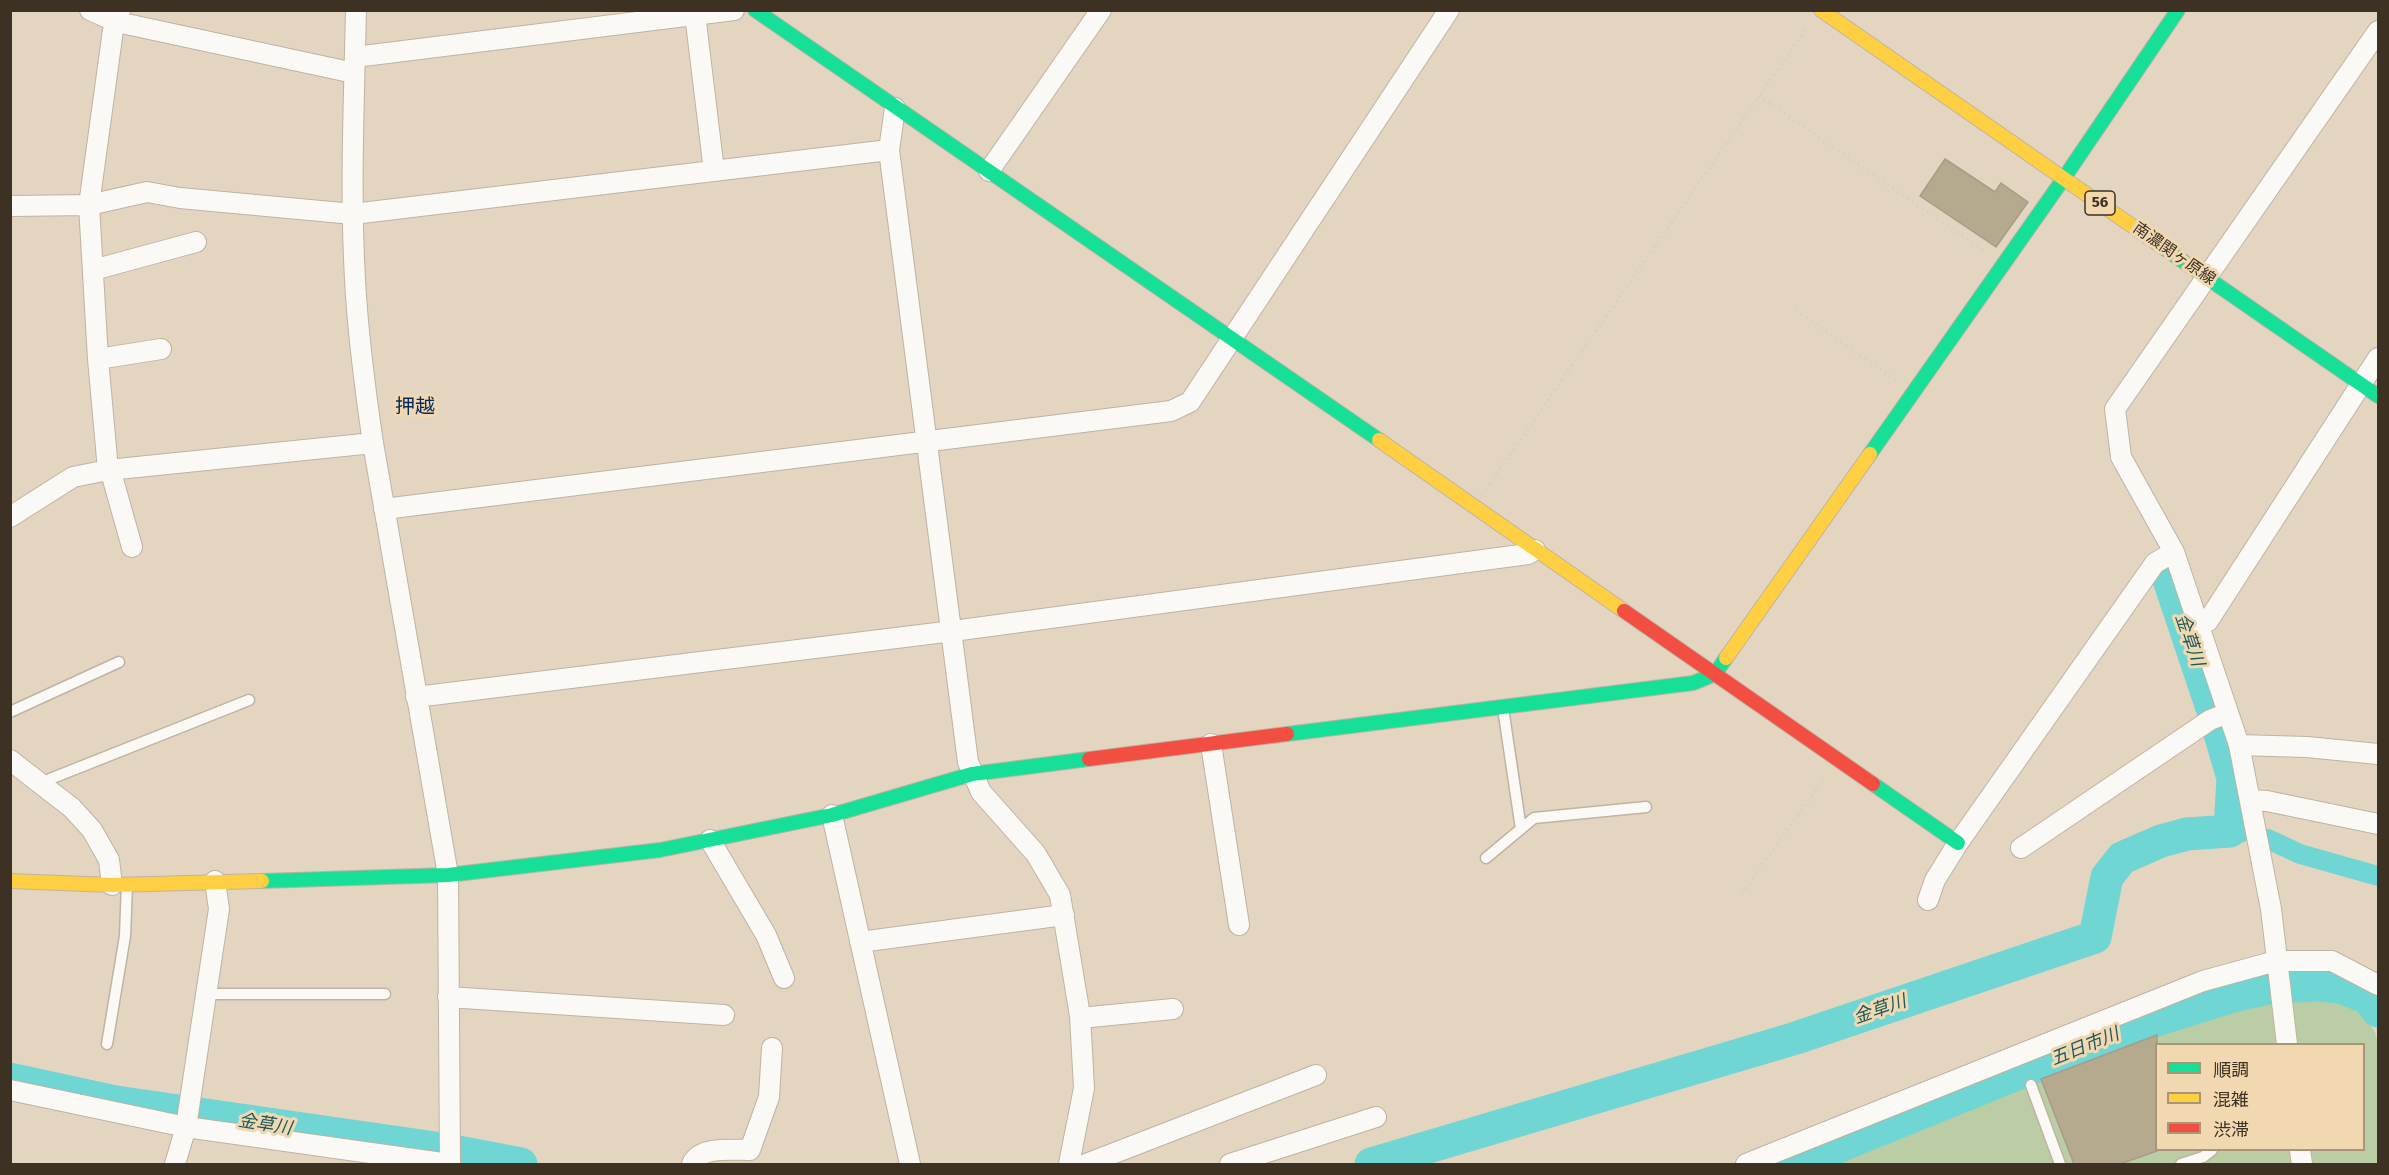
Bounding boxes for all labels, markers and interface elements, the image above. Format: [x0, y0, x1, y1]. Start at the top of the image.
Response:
road number: 56 [2085, 191, 2115, 215]
street label: 南濃関ヶ原線 [2129, 219, 2219, 289]
district label: 押越 [395, 395, 435, 419]
water label: 金草川 [2170, 611, 2208, 669]
water label: 金草川 [1851, 991, 1909, 1029]
water label: 五日市川 [2048, 1024, 2122, 1070]
legend [2155, 1043, 2365, 1151]
text: 順調 [2213, 1059, 2249, 1081]
text: 混雑 [2213, 1089, 2249, 1111]
water label: 金草川 [237, 1110, 293, 1140]
text: 渋滞 [2213, 1119, 2249, 1141]

